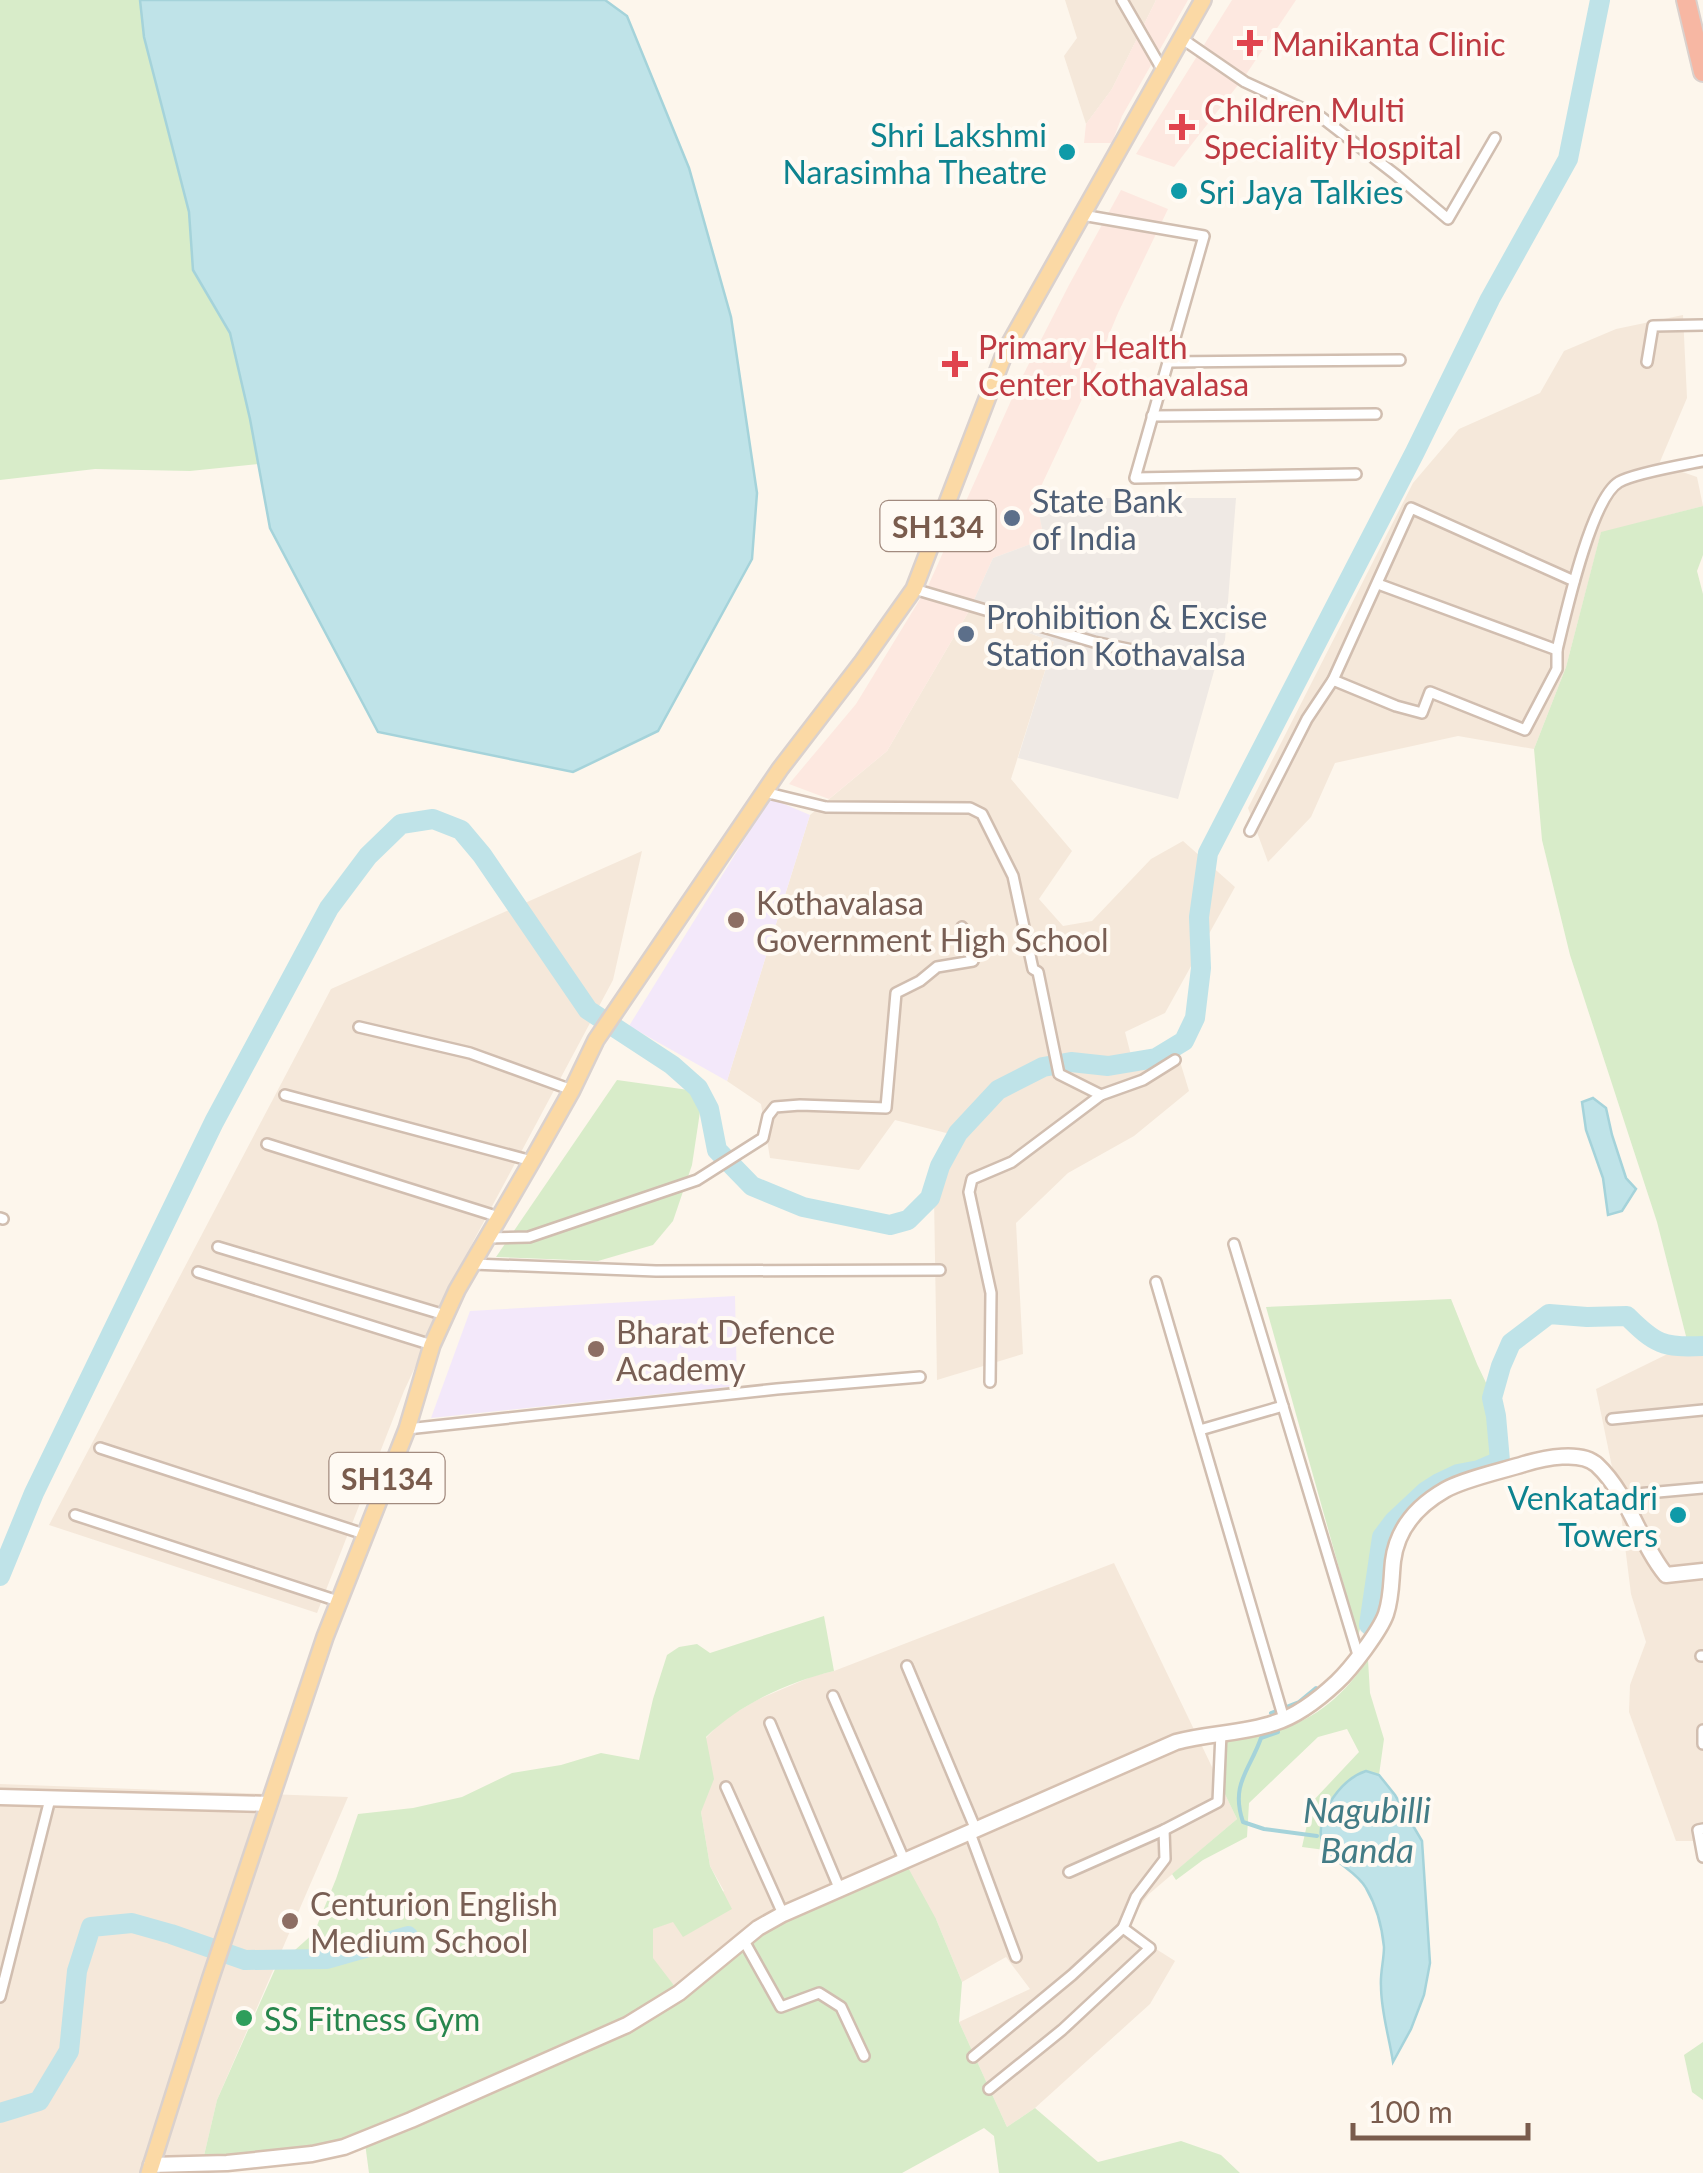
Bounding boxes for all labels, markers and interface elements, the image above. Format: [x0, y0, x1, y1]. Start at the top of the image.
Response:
place label: Manikanta Clinic [1272, 24, 1505, 63]
marker: Manikanta Clinic [1237, 30, 1263, 56]
place label: Children Multi Speciality Hospital [1204, 90, 1462, 166]
marker: Children Multi Speciality Hospital [1169, 114, 1195, 140]
place label: Shri Lakshmi Narasimha Theatre [783, 115, 1047, 191]
marker: Shri Lakshmi Narasimha Theatre [1056, 141, 1078, 163]
place label: Sri Jaya Talkies [1199, 172, 1404, 211]
marker: Sri Jaya Talkies [1168, 180, 1190, 202]
place label: Primary Health Center Kothavalasa [978, 327, 1249, 403]
marker: Primary Health Center Kothavalasa [942, 351, 968, 377]
place label: State Bank of India [1032, 481, 1183, 557]
road number: SH134 [880, 501, 996, 551]
marker: State Bank of India [1001, 507, 1023, 529]
place label: Prohibition & Excise Station Kothavalsa [986, 597, 1267, 673]
marker: Prohibition & Excise Station Kothavalsa [955, 623, 977, 645]
place label: Kothavalasa Government High School [756, 883, 1109, 959]
marker: Kothavalasa Government High School [725, 909, 747, 931]
place label: Bharat Defence Academy [616, 1312, 835, 1388]
marker: Bharat Defence Academy [585, 1338, 607, 1360]
road number: SH134 [330, 1453, 444, 1503]
place label: Venkatadri Towers [1507, 1478, 1658, 1554]
marker: Venkatadri Towers [1667, 1504, 1689, 1526]
water label: Nagubilli Banda [1303, 1788, 1431, 1870]
place label: Centurion English Medium School [310, 1884, 558, 1960]
marker: Centurion English Medium School [279, 1910, 301, 1932]
place label: SS Fitness Gym [264, 1999, 480, 2038]
marker: SS Fitness Gym [233, 2007, 255, 2029]
scale bar [1353, 2078, 1528, 2140]
text: 100 m [1368, 2093, 1453, 2129]

